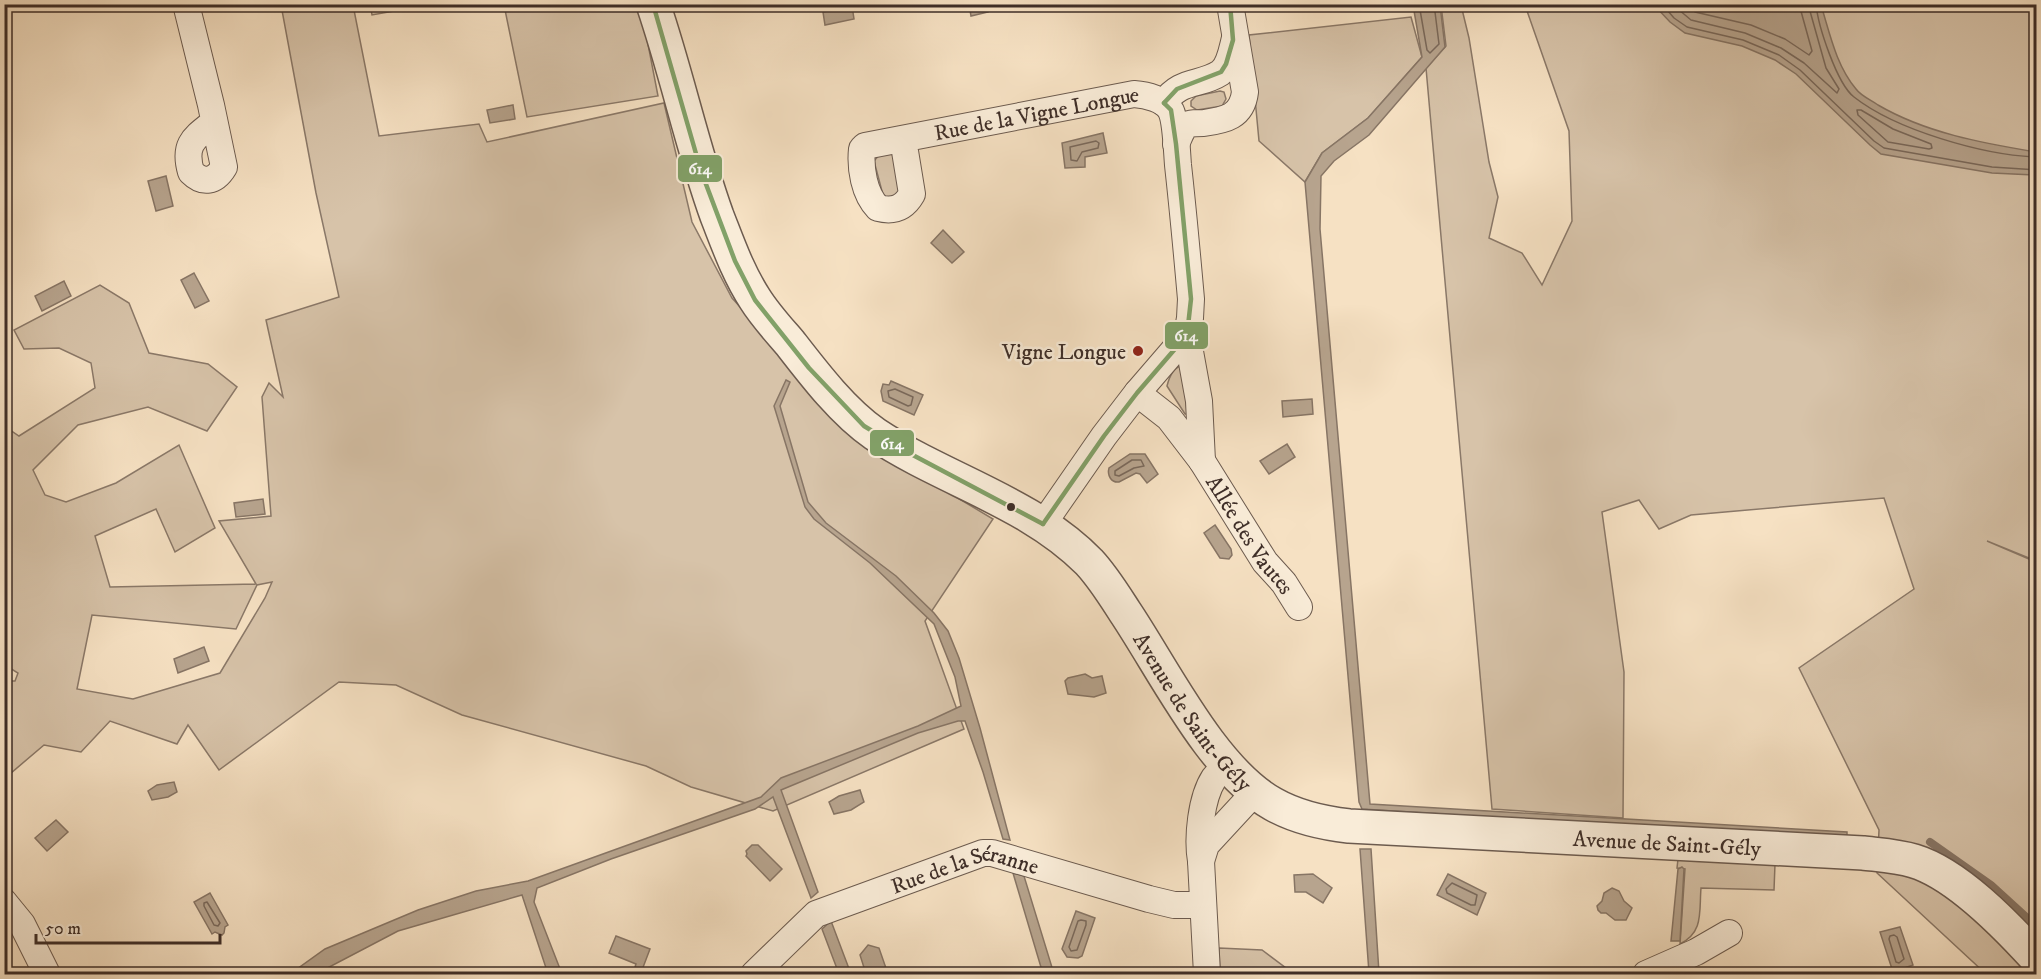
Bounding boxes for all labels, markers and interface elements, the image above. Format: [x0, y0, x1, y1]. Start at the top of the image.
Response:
street label: Rue de la Vigne Longue [932, 82, 1140, 147]
line badge: 614 [677, 154, 723, 183]
text: 614 [688, 159, 712, 179]
line badge: 614 [1164, 321, 1209, 350]
text: 614 [1174, 326, 1198, 346]
place label: Vigne Longue [1001, 339, 1126, 366]
marker: Vigne Longue [1131, 344, 1145, 358]
line badge: 614 [869, 429, 915, 457]
text: 614 [880, 434, 904, 454]
street label: Allée des Vautes [1199, 471, 1299, 599]
unlabelled marker [1005, 501, 1017, 513]
street label: Avenue de Saint-Gély [1127, 628, 1257, 798]
street label: Avenue de Saint-Gély [1572, 826, 1762, 863]
street label: Rue de la Séranne [887, 841, 1042, 901]
scale bar [36, 907, 220, 945]
text: 50 m [45, 918, 81, 940]

